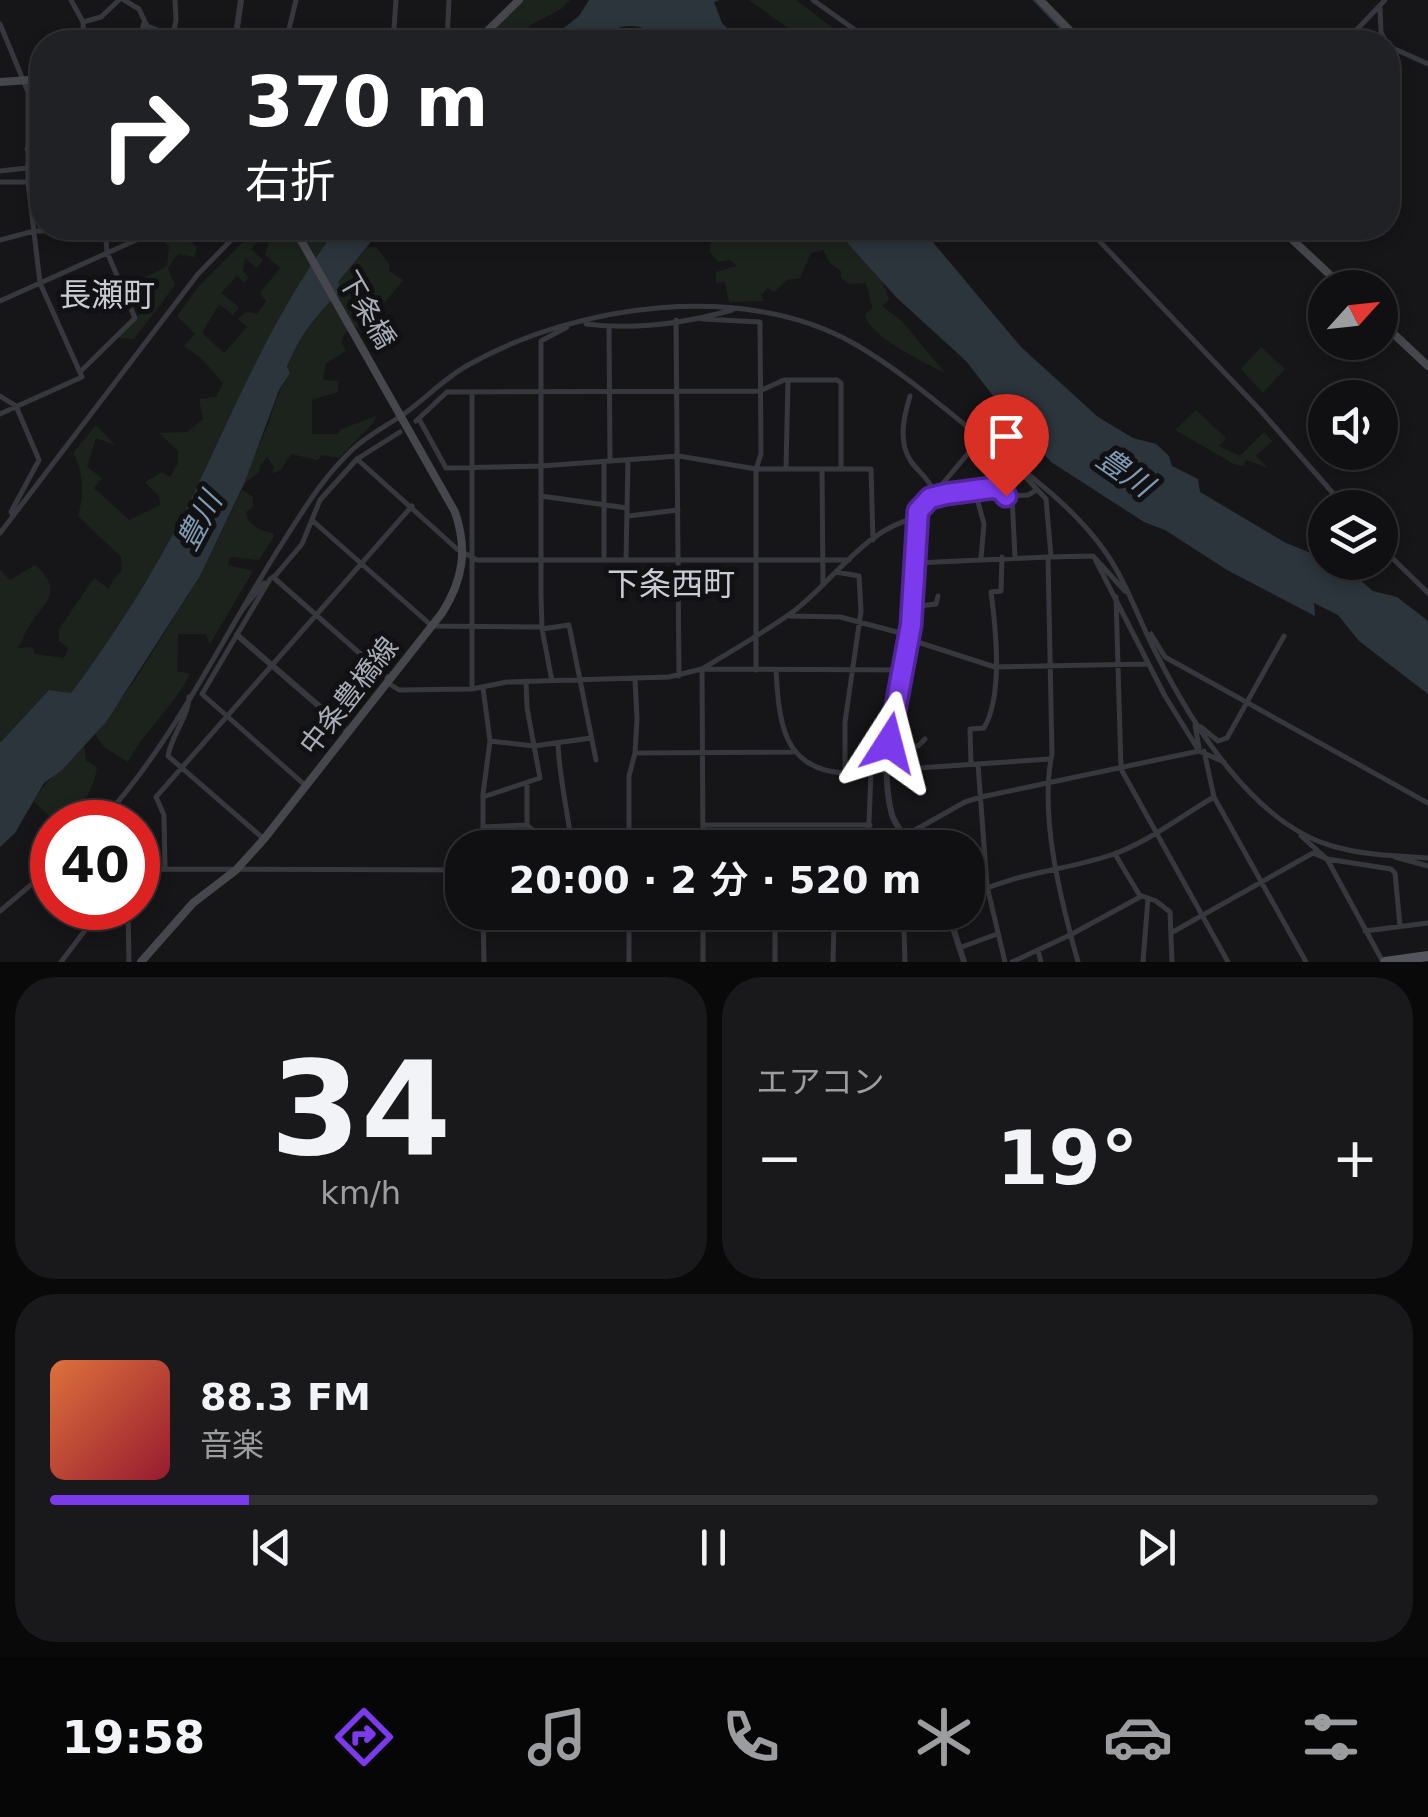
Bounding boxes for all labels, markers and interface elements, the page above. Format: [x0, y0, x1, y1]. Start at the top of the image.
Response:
text: 370 m [245, 61, 488, 143]
icon: right [80, 70, 210, 200]
text: 右折 [245, 155, 335, 208]
street label: 下条橋 [332, 265, 402, 355]
north arrow [1308, 270, 1398, 360]
map controls [1308, 270, 1398, 580]
district label: 長瀬町 [59, 276, 155, 314]
button: sound [1308, 380, 1398, 470]
pin [964, 394, 1049, 497]
icon: arrive [979, 409, 1034, 464]
water label: 豊川 [1090, 440, 1162, 505]
water label: 豊川 [169, 484, 230, 556]
button: layers [1308, 490, 1398, 580]
district label: 下条西町 [607, 565, 735, 603]
street label: 中条豊橋線 [293, 631, 405, 761]
position arrow [837, 691, 941, 795]
speed limit sign: 40 [30, 800, 160, 930]
text: 20:00 · 2 分 · 520 m [509, 858, 921, 902]
text: 34 [270, 1033, 451, 1185]
text: エアコン [757, 1063, 885, 1101]
text: 19° [996, 1114, 1138, 1202]
text: − [757, 1126, 803, 1190]
text: + [1332, 1126, 1378, 1190]
text: km/h [320, 1174, 401, 1212]
text: 88.3 FM [200, 1375, 371, 1419]
text: 音楽 [200, 1426, 264, 1464]
icon: previous [244, 1520, 299, 1575]
icon: pause [686, 1520, 741, 1575]
icon: next [1129, 1520, 1184, 1575]
icon: directions [329, 1702, 399, 1772]
icon: music [522, 1702, 592, 1772]
icon: phone [716, 1702, 786, 1772]
icon: climate [909, 1702, 979, 1772]
icon: car [1103, 1702, 1173, 1772]
icon: filters [1296, 1702, 1366, 1772]
text: 19:58 [62, 1711, 205, 1764]

